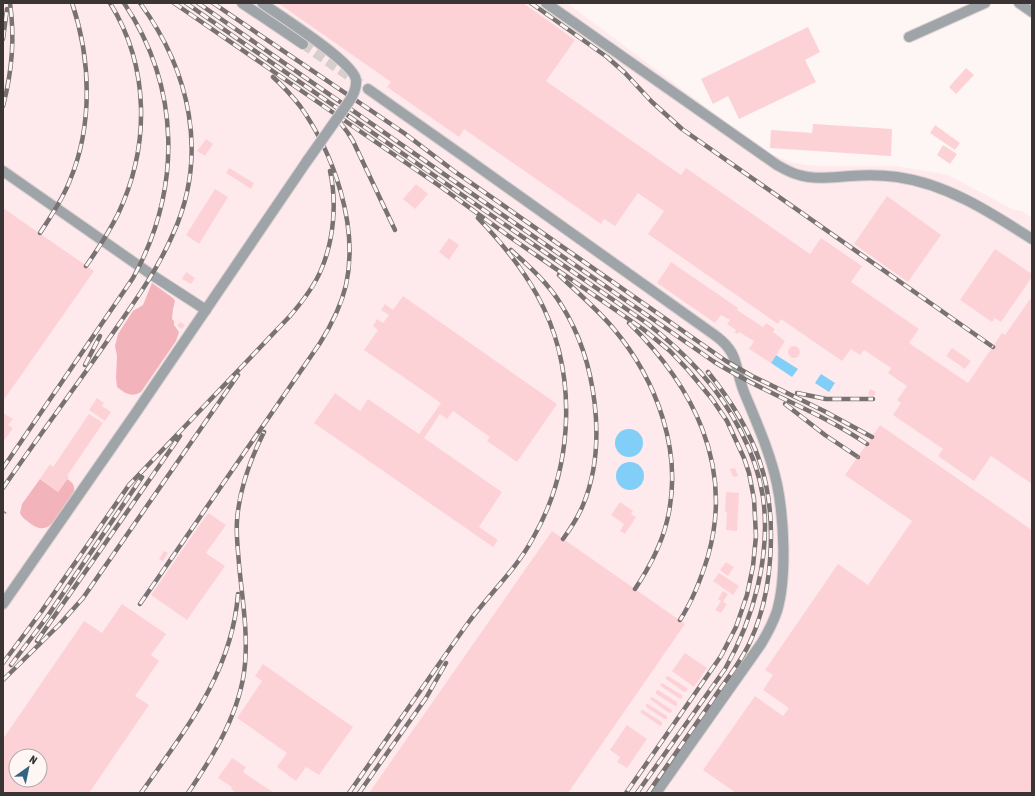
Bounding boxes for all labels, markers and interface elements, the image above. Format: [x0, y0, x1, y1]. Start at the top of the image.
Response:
north arrow [8, 748, 48, 788]
text: N [27, 753, 39, 766]

